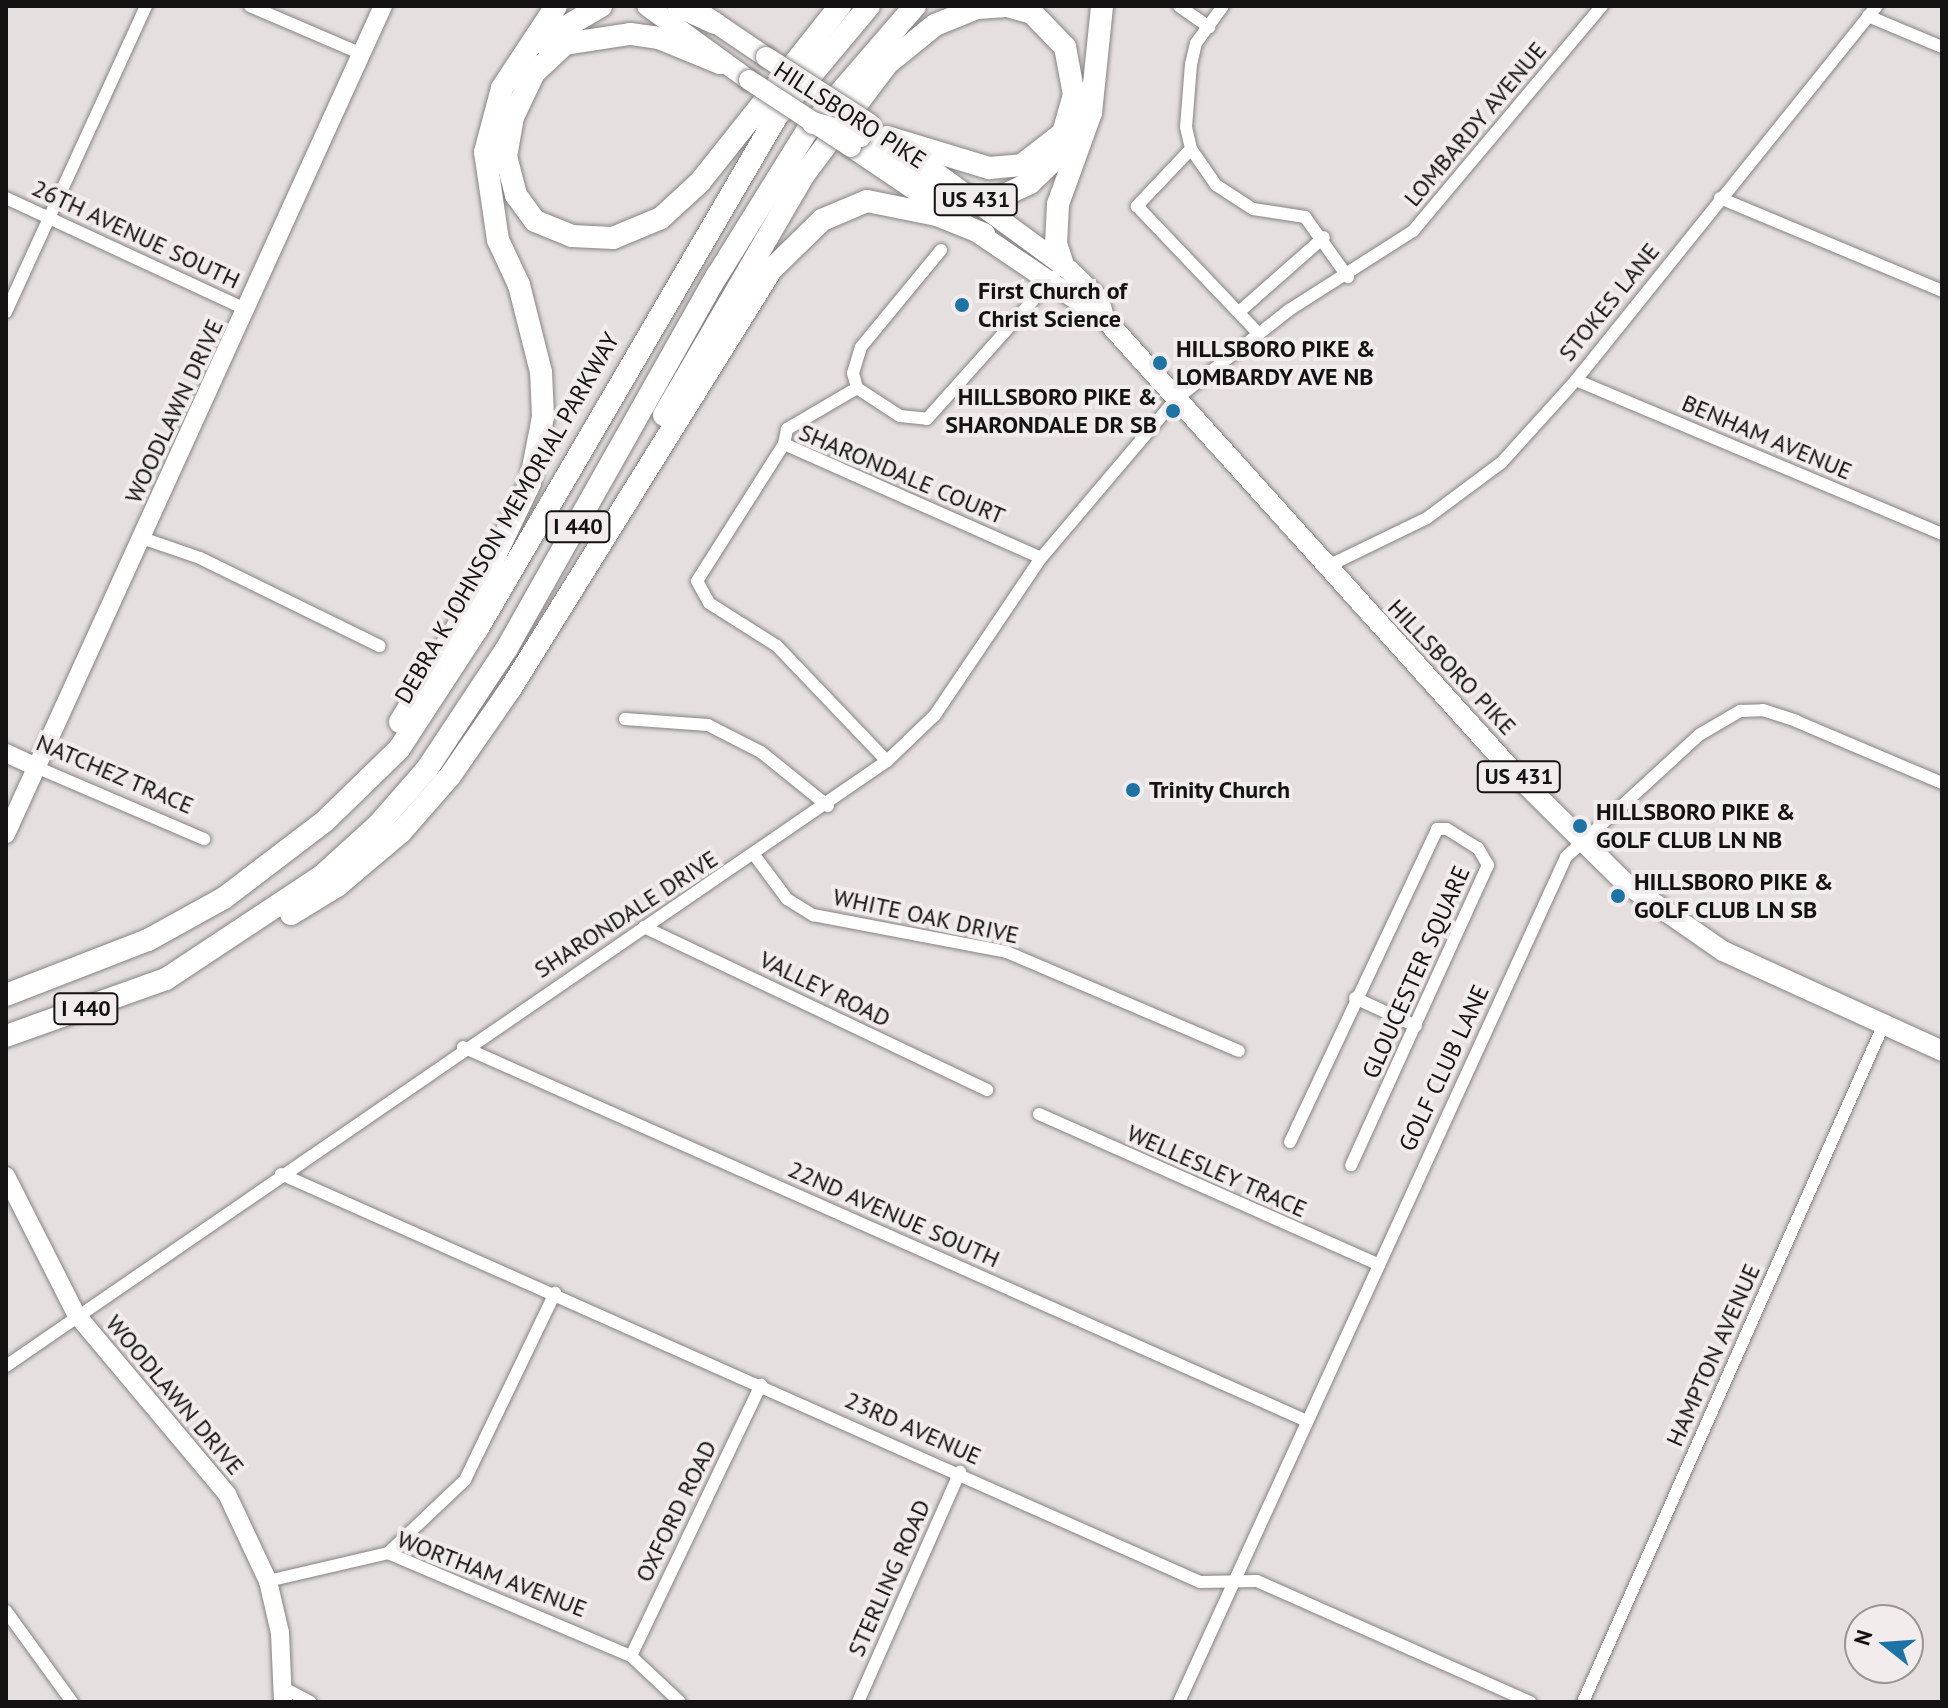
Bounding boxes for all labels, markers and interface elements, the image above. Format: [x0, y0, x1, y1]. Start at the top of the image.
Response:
street label: LOMBARDY AVENUE [1397, 35, 1553, 213]
street label: HILLSBORO PIKE [769, 55, 931, 175]
street label: 26TH AVENUE SOUTH [27, 173, 245, 295]
road number: US 431 [932, 182, 1020, 218]
street label: STOKES LANE [1553, 237, 1665, 367]
place label: First Church of Christ Science [978, 277, 1127, 333]
marker: First Church of Christ Science [953, 296, 971, 314]
street label: WOODLAWN DRIVE [119, 314, 229, 508]
street label: DEBRA K JOHNSON MEMORIAL PARKWAY [388, 326, 626, 710]
place label: HILLSBORO PIKE & LOMBARDY AVE NB [1176, 335, 1376, 391]
marker: HILLSBORO PIKE & LOMBARDY AVE NB [1151, 354, 1169, 372]
place label: HILLSBORO PIKE & SHARONDALE DR SB [945, 383, 1157, 439]
street label: BENHAM AVENUE [1677, 388, 1857, 486]
marker: HILLSBORO PIKE & SHARONDALE DR SB [1164, 402, 1182, 420]
street label: SHARONDALE COURT [795, 418, 1009, 530]
road number: I 440 [544, 509, 612, 545]
street label: HILLSBORO PIKE [1382, 593, 1522, 741]
street label: NATCHEZ TRACE [31, 728, 199, 820]
road number: US 431 [1475, 759, 1563, 795]
place label: Trinity Church [1149, 776, 1291, 804]
marker: Trinity Church [1124, 781, 1142, 799]
place label: HILLSBORO PIKE & GOLF CLUB LN NB [1596, 798, 1796, 854]
marker: HILLSBORO PIKE & GOLF CLUB LN NB [1571, 817, 1589, 835]
street label: SHARONDALE DRIVE [529, 844, 723, 984]
street label: GLOUCESTER SQUARE [1356, 861, 1476, 1083]
place label: HILLSBORO PIKE & GOLF CLUB LN SB [1634, 868, 1834, 924]
street label: WHITE OAK DRIVE [830, 882, 1022, 950]
marker: HILLSBORO PIKE & GOLF CLUB LN SB [1609, 887, 1627, 905]
street label: VALLEY ROAD [754, 945, 896, 1033]
street label: GOLF CLUB LANE [1393, 980, 1495, 1156]
road number: I 440 [52, 991, 120, 1027]
street label: WELLESLEY TRACE [1122, 1118, 1312, 1224]
street label: 22ND AVENUE SOUTH [783, 1154, 1005, 1274]
street label: HAMPTON AVENUE [1660, 1259, 1766, 1451]
street label: WOODLAWN DRIVE [100, 1309, 250, 1481]
street label: 23RD AVENUE [840, 1385, 986, 1471]
street label: OXFORD ROAD [629, 1435, 723, 1587]
street label: STERLING ROAD [842, 1495, 936, 1661]
street label: WORTHAM AVENUE [393, 1524, 591, 1624]
north arrow [1844, 1604, 1924, 1684]
text: N [1847, 1627, 1878, 1649]

